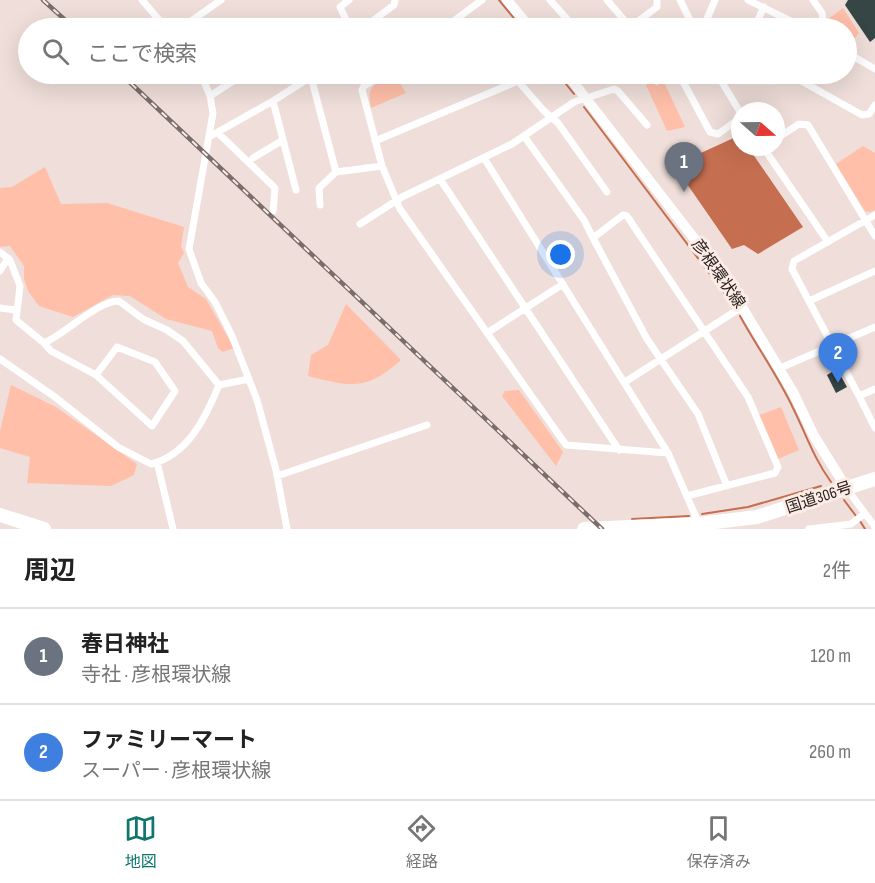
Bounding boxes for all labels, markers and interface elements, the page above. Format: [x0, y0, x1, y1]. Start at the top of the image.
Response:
search box [18, 18, 857, 84]
icon: search [39, 35, 72, 68]
text: ここで検索 [87, 41, 197, 68]
north arrow [731, 102, 785, 156]
pin: 1 [664, 142, 704, 192]
street label: 彦根環状線 [687, 236, 749, 312]
your location [546, 240, 575, 269]
pin: 2 [818, 334, 858, 383]
street label: 国道306号 [783, 478, 855, 518]
text: 周辺 [24, 556, 76, 587]
text: 2件 [823, 559, 851, 583]
text: 春日神社 [81, 631, 169, 658]
text: 1 [40, 644, 47, 668]
text: 120 m [811, 644, 851, 668]
text: 寺社 · 彦根環状線 [81, 663, 231, 687]
text: ファミリーマート [81, 727, 257, 754]
text: 2 [39, 740, 48, 764]
text: 260 m [809, 740, 851, 764]
text: スーパー · 彦根環状線 [81, 759, 271, 783]
tab: 地図 [124, 812, 157, 872]
tab: 経路 [405, 812, 438, 872]
tab: 保存済み [687, 812, 751, 872]

